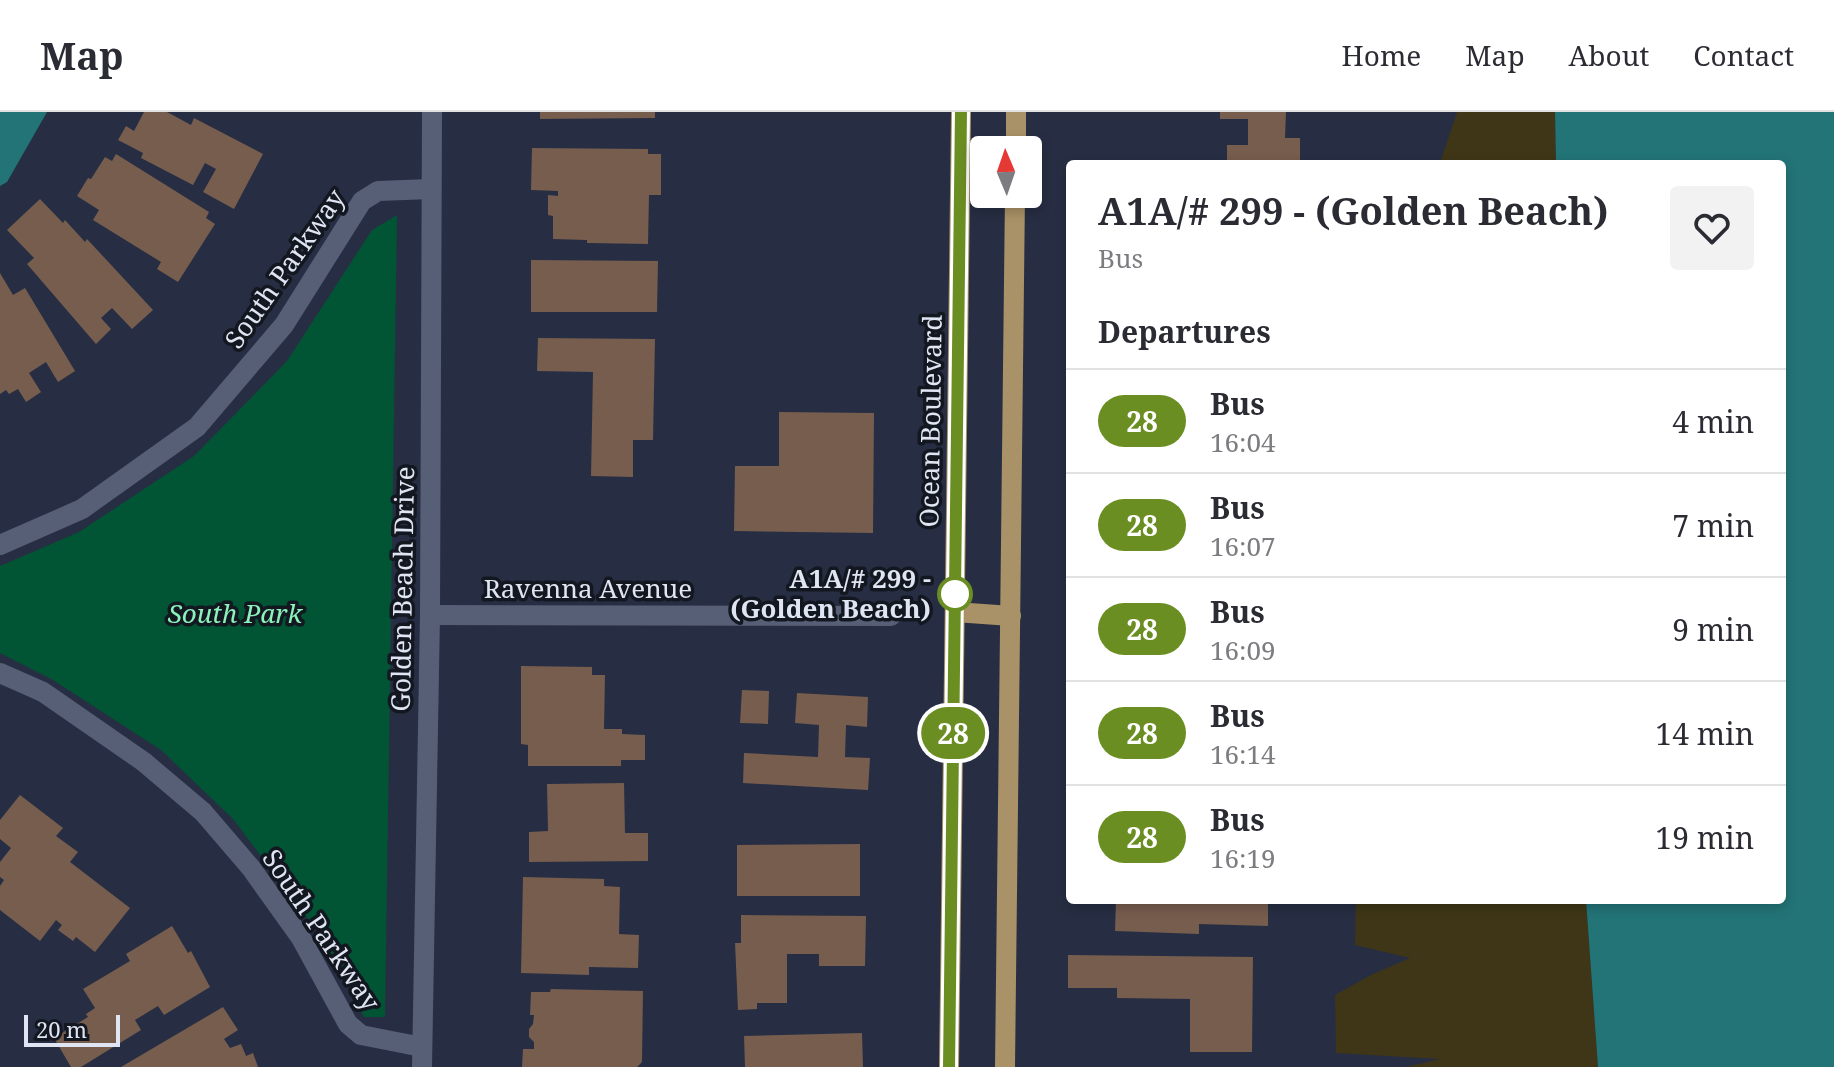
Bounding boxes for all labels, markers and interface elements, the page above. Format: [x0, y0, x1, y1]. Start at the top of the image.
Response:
text: Map [40, 29, 124, 81]
text: Home [1342, 36, 1421, 74]
text: Map [1465, 36, 1525, 74]
text: About [1569, 36, 1649, 74]
text: Contact [1693, 36, 1794, 74]
north arrow [970, 136, 1042, 208]
map controls [970, 136, 1042, 208]
street label: South Parkway [216, 181, 353, 355]
text: A1A/# 299 - (Golden Beach) [1098, 184, 1608, 236]
button: heart [1670, 186, 1754, 270]
text: Bus [1098, 240, 1143, 276]
text: Departures [1098, 311, 1271, 352]
street label: Ocean Boulevard [910, 314, 950, 528]
text: Bus [1210, 383, 1265, 424]
text: 4 min [1672, 401, 1754, 442]
text: 28 [1126, 402, 1158, 440]
text: 16:04 [1210, 424, 1276, 460]
street label: Golden Beach Drive [382, 466, 422, 712]
text: Bus [1210, 487, 1265, 528]
text: 7 min [1672, 505, 1754, 546]
text: 28 [1126, 506, 1158, 544]
text: 16:07 [1210, 528, 1276, 564]
place label: A1A/# 299 - (Golden Beach) [730, 560, 931, 626]
street label: Ravenna Avenue [484, 570, 692, 606]
marker: A1A/# 299 - (Golden Beach) [938, 577, 972, 611]
text: Bus [1210, 591, 1265, 632]
park label: South Park [168, 595, 304, 631]
text: 9 min [1672, 609, 1754, 650]
text: 28 [1126, 610, 1158, 648]
text: 16:09 [1210, 632, 1276, 668]
text: Bus [1210, 695, 1265, 736]
line badge: 28 [917, 707, 989, 759]
text: 14 min [1655, 713, 1754, 754]
text: 28 [937, 714, 969, 752]
text: 28 [1126, 714, 1158, 752]
text: 16:14 [1210, 736, 1276, 772]
text: Bus [1210, 799, 1265, 840]
text: 19 min [1655, 817, 1754, 858]
text: 28 [1126, 818, 1158, 856]
text: 16:19 [1210, 840, 1276, 876]
street label: South Parkway [255, 842, 389, 1017]
scale bar [24, 1011, 120, 1047]
text: 20 m [36, 1014, 87, 1044]

